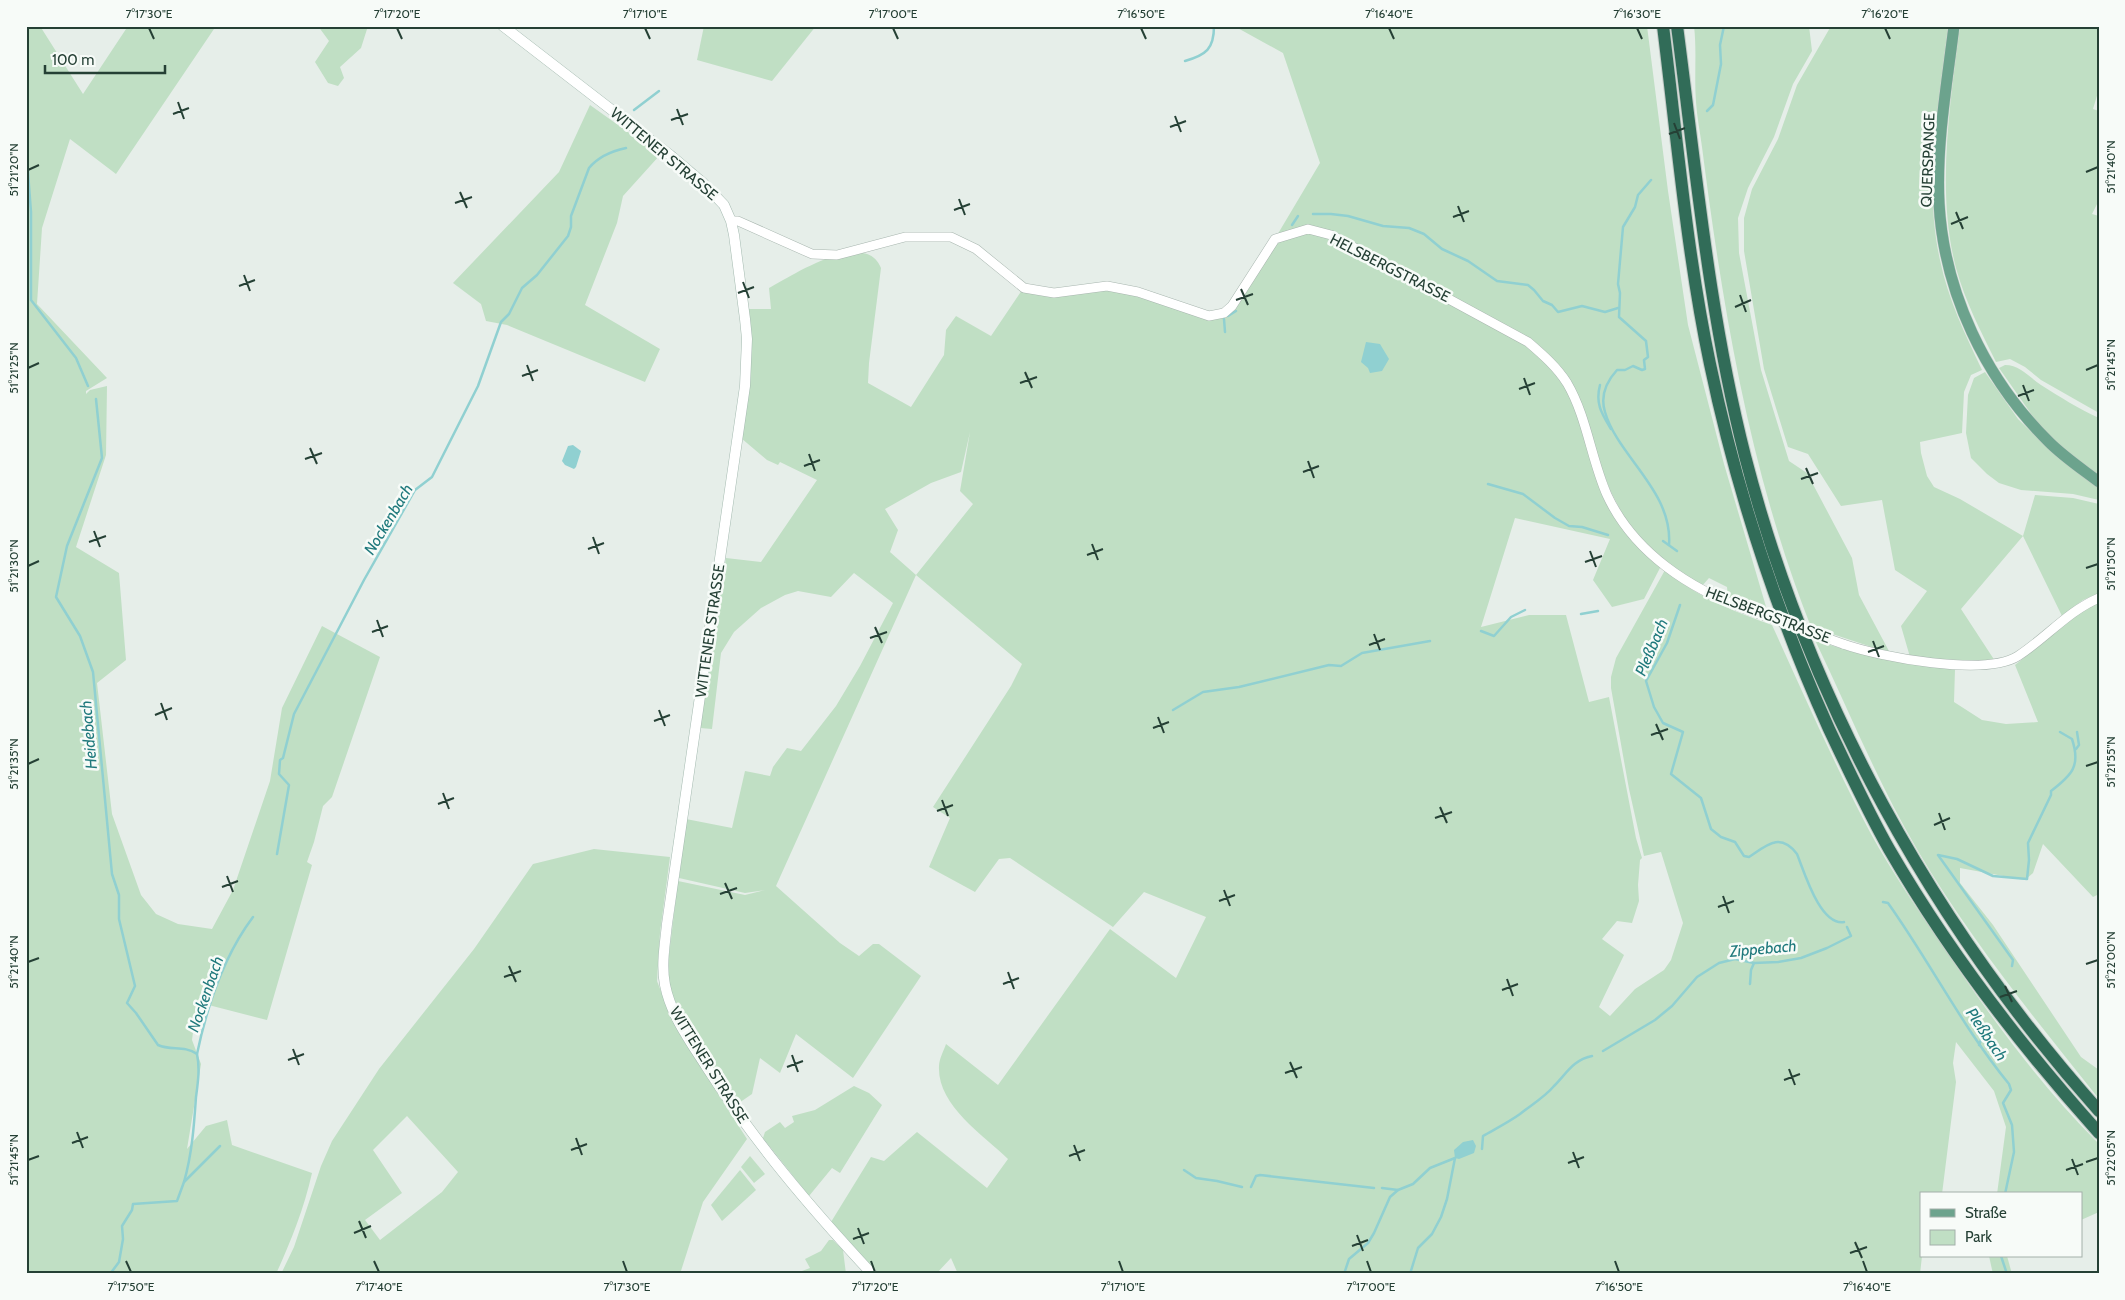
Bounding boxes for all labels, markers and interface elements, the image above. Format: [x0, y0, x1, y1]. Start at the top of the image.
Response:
text: 7°17'30"E [126, 6, 173, 21]
text: 7°17'20"E [374, 6, 421, 21]
text: 7°17'10"E [623, 6, 668, 21]
text: 7°17'00"E [869, 6, 918, 21]
text: 7°16'50"E [1117, 6, 1165, 21]
text: 7°16'40"E [1365, 6, 1413, 21]
text: 7°16'30"E [1613, 6, 1661, 21]
text: 7°16'20"E [1861, 6, 1909, 21]
scale bar [45, 42, 165, 74]
text: 100 m [52, 51, 94, 69]
street label: WITTENER STRASSE [607, 104, 721, 204]
street label: QUERSPANGE [1917, 112, 1939, 208]
text: 51°21'40"N [2103, 140, 2118, 194]
text: 51°21'20"N [6, 143, 21, 197]
street label: HELSBERGSTRASSE [1327, 230, 1453, 306]
text: 51°21'45"N [2103, 339, 2118, 391]
text: 51°21'25"N [6, 342, 21, 394]
water label: Nockenbach [360, 481, 417, 558]
text: 51°21'50"N [2103, 537, 2118, 591]
text: 51°21'30"N [6, 539, 21, 593]
street label: WITTENER STRASSE [692, 563, 728, 699]
street label: HELSBERGSTRASSE [1703, 583, 1833, 647]
water label: Pleßbach [1631, 616, 1672, 679]
water label: Heidebach [76, 700, 101, 770]
text: 51°21'55"N [2103, 736, 2118, 788]
text: 51°21'35"N [6, 738, 21, 790]
text: 51°22'00"N [2103, 931, 2118, 989]
text: 51°21'40"N [6, 935, 21, 989]
water label: Zippebach [1728, 936, 1797, 961]
water label: Nockenbach [184, 954, 227, 1035]
street label: WITTENER STRASSE [666, 1003, 752, 1127]
water label: Pleßbach [1962, 1004, 2011, 1065]
text: 51°22'05"N [2103, 1130, 2118, 1186]
text: 51°21'45"N [6, 1134, 21, 1186]
legend [1920, 1192, 2082, 1258]
text: Straße [1965, 1204, 2007, 1222]
text: Park [1965, 1228, 1992, 1246]
text: 7°17'50"E [108, 1279, 155, 1294]
text: 7°17'40"E [355, 1279, 403, 1294]
text: 7°17'30"E [604, 1279, 651, 1294]
text: 7°17'20"E [852, 1279, 899, 1294]
text: 7°17'10"E [1101, 1279, 1146, 1294]
text: 7°17'00"E [1347, 1279, 1396, 1294]
text: 7°16'50"E [1595, 1279, 1643, 1294]
text: 7°16'40"E [1843, 1279, 1891, 1294]

